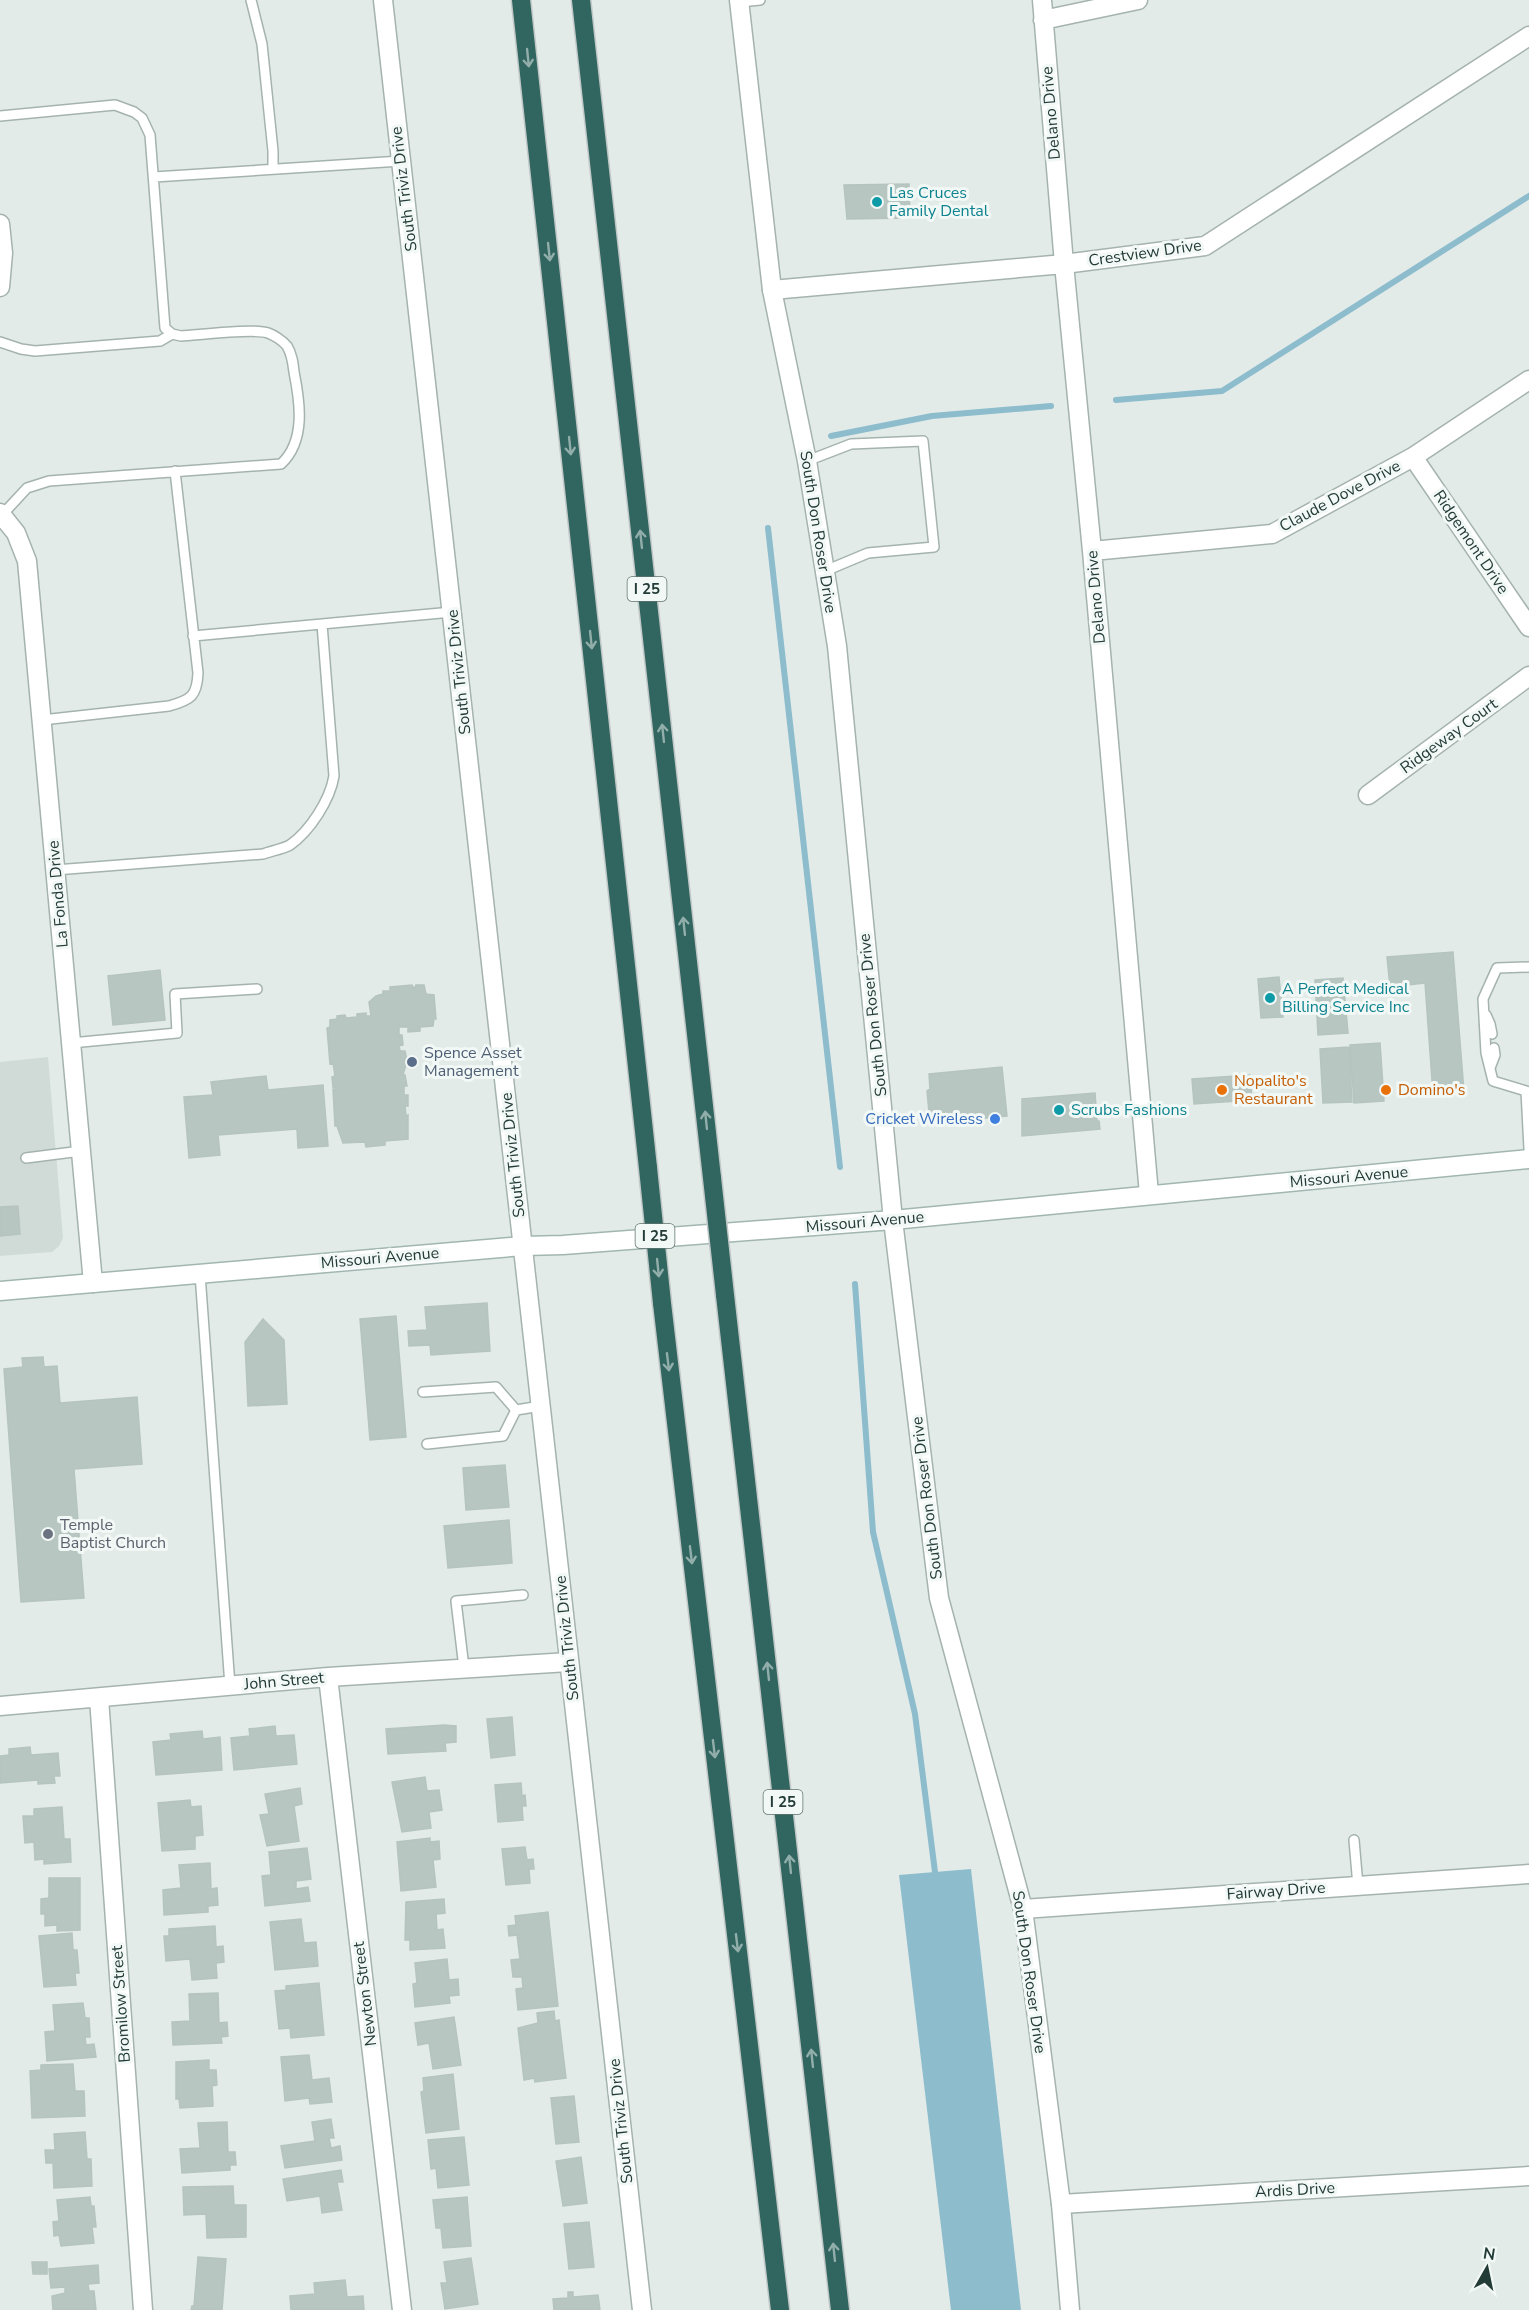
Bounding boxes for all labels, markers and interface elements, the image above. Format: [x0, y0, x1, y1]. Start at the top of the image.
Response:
one-way arrow [523, 48, 534, 68]
street label: Delano Drive [1036, 65, 1066, 161]
street label: South Triviz Drive [385, 125, 423, 253]
place label: Las Cruces Family Dental [889, 182, 989, 222]
marker: Las Cruces Family Dental [870, 195, 884, 209]
street label: Crestview Drive [1087, 234, 1203, 272]
one-way arrow [544, 242, 555, 261]
one-way arrow [565, 435, 576, 455]
street label: South Don Roser Drive [794, 449, 842, 615]
street label: Claude Dove Drive [1276, 455, 1404, 537]
street label: Ridgemont Drive [1428, 486, 1514, 598]
one-way arrow [635, 529, 646, 549]
street label: Delano Drive [1081, 549, 1111, 645]
road number: I 25 [628, 577, 666, 601]
street label: South Triviz Drive [441, 608, 477, 736]
one-way arrow [586, 629, 597, 649]
street label: Ridgeway Court [1396, 693, 1502, 779]
one-way arrow [657, 723, 668, 743]
street label: La Fonda Drive [42, 839, 74, 949]
one-way arrow [678, 917, 689, 937]
street label: South Don Roser Drive [853, 932, 893, 1098]
place label: A Perfect Medical Billing Service Inc [1282, 978, 1410, 1018]
marker: A Perfect Medical Billing Service Inc [1263, 991, 1277, 1005]
place label: Spence Asset Management [424, 1042, 522, 1082]
marker: Spence Asset Management [405, 1055, 419, 1069]
place label: Nopalito's Restaurant [1234, 1070, 1313, 1110]
place label: Domino's [1398, 1079, 1465, 1101]
marker: Nopalito's Restaurant [1215, 1083, 1229, 1097]
marker: Domino's [1379, 1083, 1393, 1097]
street label: South Triviz Drive [495, 1091, 531, 1219]
place label: Scrubs Fashions [1071, 1099, 1187, 1121]
marker: Scrubs Fashions [1052, 1103, 1066, 1117]
place label: Cricket Wireless [865, 1108, 983, 1130]
one-way arrow [700, 1111, 711, 1131]
marker: Cricket Wireless [988, 1112, 1002, 1126]
street label: Missouri Avenue [1289, 1161, 1409, 1193]
street label: Missouri Avenue [805, 1206, 925, 1238]
road number: I 25 [636, 1224, 674, 1248]
street label: Missouri Avenue [320, 1242, 440, 1274]
one-way arrow [653, 1258, 664, 1278]
one-way arrow [663, 1351, 674, 1371]
street label: South Don Roser Drive [906, 1415, 948, 1581]
place label: Temple Baptist Church [60, 1514, 166, 1554]
marker: Temple Baptist Church [41, 1527, 55, 1541]
one-way arrow [686, 1545, 697, 1565]
street label: South Triviz Drive [549, 1574, 585, 1702]
one-way arrow [762, 1661, 773, 1681]
street label: John Street [242, 1667, 325, 1696]
one-way arrow [709, 1738, 720, 1758]
road number: I 25 [764, 1790, 802, 1814]
one-way arrow [784, 1855, 795, 1875]
street label: Fairway Drive [1226, 1877, 1326, 1905]
street label: South Don Roser Drive [1007, 1889, 1051, 2055]
one-way arrow [732, 1932, 743, 1952]
street label: Newton Street [348, 1940, 382, 2048]
street label: Bromilow Street [106, 1944, 136, 2063]
one-way arrow [806, 2049, 817, 2069]
street label: South Triviz Drive [603, 2057, 639, 2185]
street label: Ardis Drive [1254, 2177, 1336, 2203]
north arrow [1457, 2238, 1517, 2298]
one-way arrow [828, 2242, 839, 2262]
text: N [1482, 2242, 1497, 2266]

